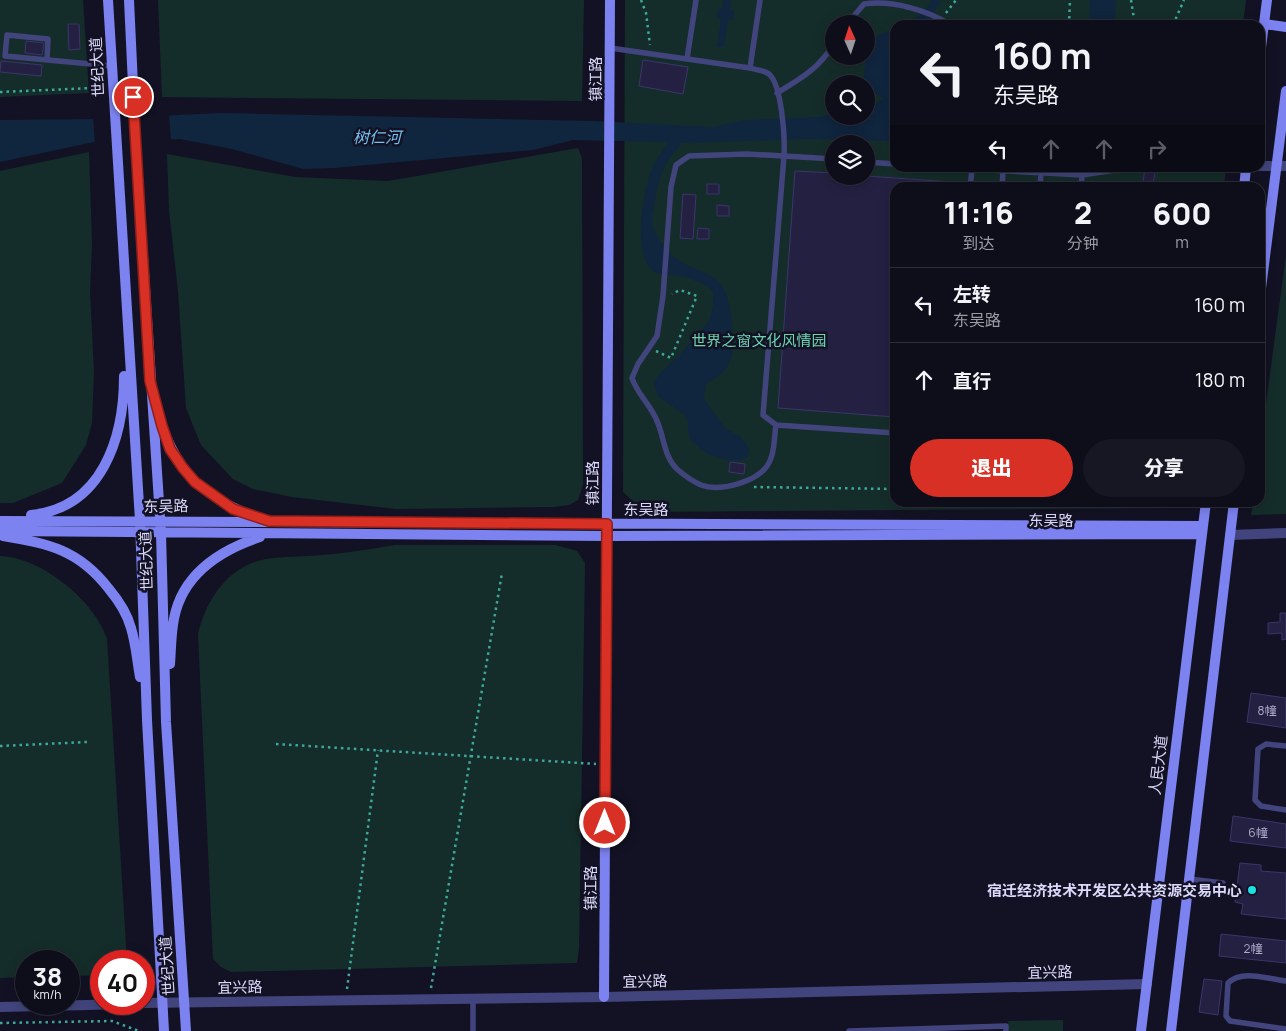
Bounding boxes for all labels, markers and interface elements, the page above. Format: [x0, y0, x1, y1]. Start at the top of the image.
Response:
north arrow [825, 15, 875, 65]
map controls [825, 15, 875, 185]
text: 160 m [993, 32, 1092, 80]
street label: 世纪大道 [85, 36, 109, 98]
icon: left [910, 40, 975, 105]
street label: 镇江路 [585, 56, 606, 102]
button: search [825, 75, 875, 125]
pin [112, 76, 154, 118]
text: 东吴路 [993, 80, 1059, 110]
icon: arrive [119, 83, 147, 111]
water label: 树仁河 [353, 126, 404, 148]
button: layers [825, 135, 875, 185]
icon: left [984, 135, 1012, 163]
icon: ahead [1037, 135, 1065, 163]
icon: ahead [1090, 135, 1118, 163]
icon: right [1143, 135, 1171, 163]
text: 11:16 [943, 192, 1014, 233]
text: 2 [1074, 192, 1092, 233]
text: 600 [1152, 193, 1212, 234]
text: m [1175, 231, 1189, 253]
text: 到达 [963, 232, 995, 254]
text: 分钟 [1067, 232, 1099, 254]
text: 左转 [953, 281, 991, 307]
icon: left [910, 291, 938, 319]
text: 160 m [1194, 292, 1245, 318]
text: 东吴路 [953, 309, 1001, 331]
park label: 世界之窗文化风情园 [691, 330, 827, 351]
icon: ahead [910, 366, 938, 394]
text: 180 m [1195, 367, 1245, 393]
text: 直行 [953, 368, 991, 394]
button: 退出 [910, 439, 1073, 497]
button: 分享 [1083, 439, 1245, 497]
street label: 镇江路 [582, 460, 603, 506]
street label: 东吴路 [143, 495, 189, 517]
street label: 东吴路 [623, 499, 669, 520]
street label: 东吴路 [1028, 510, 1074, 531]
street label: 世纪大道 [134, 531, 158, 591]
house number: 8幢 [1258, 702, 1276, 719]
street label: 人民大道 [1144, 734, 1172, 796]
position arrow [578, 796, 630, 848]
house number: 6幢 [1248, 824, 1268, 841]
street label: 镇江路 [580, 865, 601, 911]
place label: 宿迁经济技术开发区公共资源交易中心 [987, 880, 1242, 901]
marker: 宿迁经济技术开发区公共资源交易中心 [1246, 884, 1258, 896]
street label: 世纪大道 [154, 935, 180, 997]
house number: 2幢 [1244, 940, 1262, 957]
speed limit sign: 40 [90, 950, 155, 1015]
text: 38 [33, 959, 62, 994]
street label: 宜兴路 [1027, 961, 1073, 983]
street label: 宜兴路 [622, 970, 668, 992]
street label: 宜兴路 [217, 976, 263, 998]
text: km/h [34, 986, 61, 1003]

